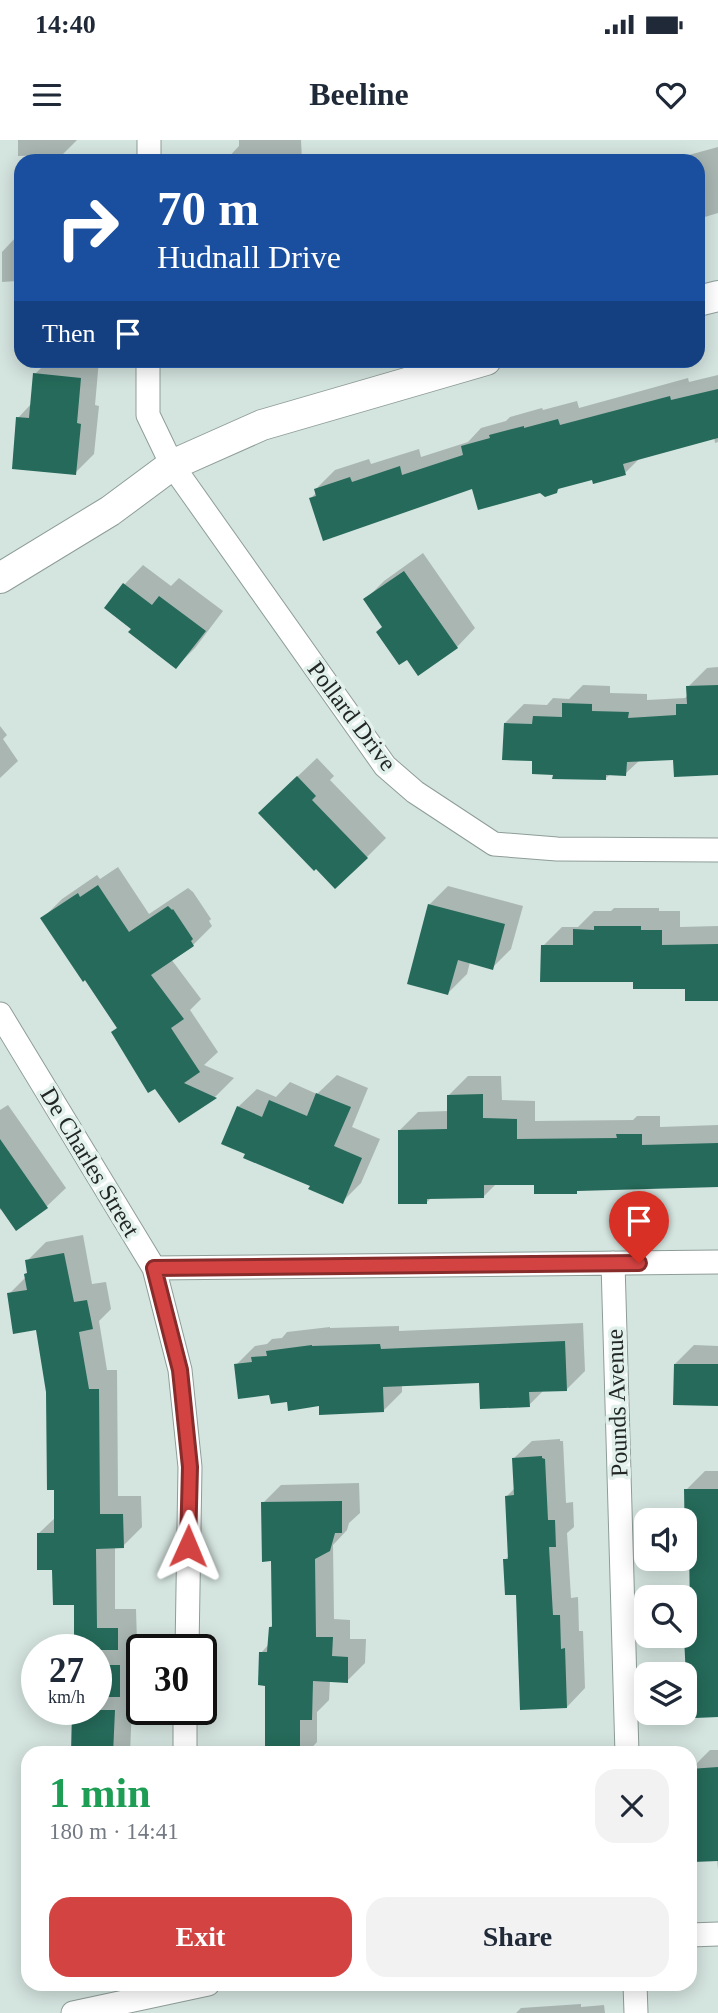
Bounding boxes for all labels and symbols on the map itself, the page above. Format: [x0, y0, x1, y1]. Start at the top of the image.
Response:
street label: Pollard Drive [303, 656, 401, 776]
street label: De Charles Street [35, 1083, 145, 1242]
pin [609, 1191, 669, 1263]
street label: Pounds Avenue [601, 1328, 633, 1478]
position arrow [151, 1509, 225, 1583]
speed limit sign: 30 [126, 1634, 217, 1725]

